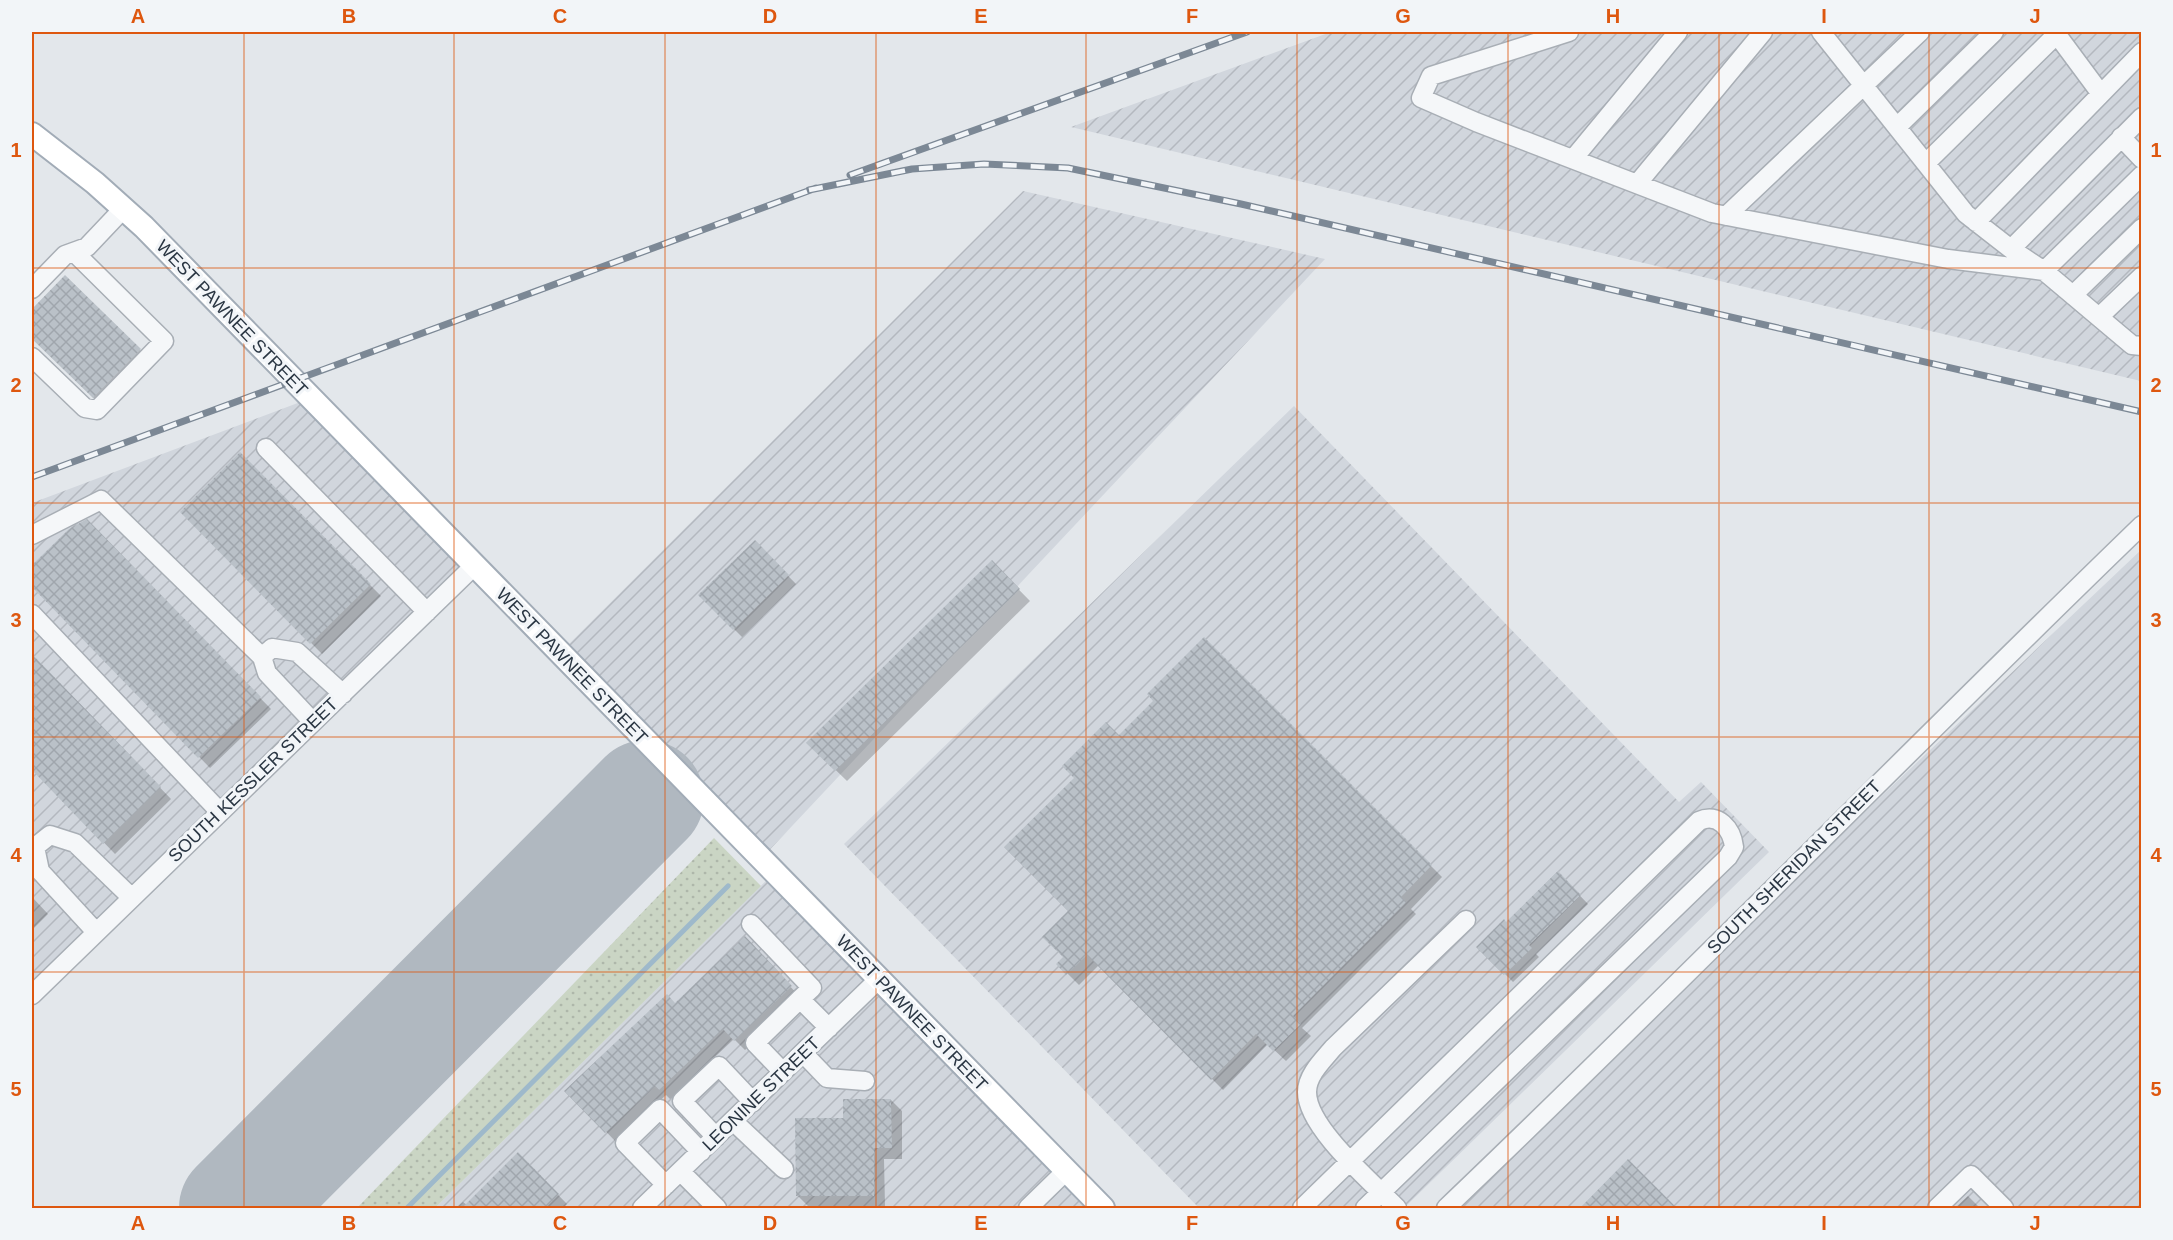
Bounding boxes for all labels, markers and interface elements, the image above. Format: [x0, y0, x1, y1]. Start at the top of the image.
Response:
text: A [131, 5, 145, 27]
text: B [342, 5, 356, 27]
text: C [553, 5, 567, 27]
text: D [763, 5, 777, 27]
text: E [974, 5, 988, 27]
text: F [1186, 5, 1198, 27]
text: G [1395, 5, 1411, 27]
text: H [1606, 5, 1620, 27]
text: I [1821, 5, 1827, 27]
text: J [2029, 5, 2041, 27]
text: 1 [10, 139, 22, 161]
text: 1 [2150, 139, 2162, 161]
street label: WEST PAWNEE STREET [152, 236, 312, 400]
text: 2 [10, 374, 22, 396]
text: 2 [2150, 374, 2162, 396]
street label: WEST PAWNEE STREET [492, 584, 652, 748]
text: 3 [10, 609, 22, 631]
text: 3 [2150, 609, 2162, 631]
street label: SOUTH KESSLER STREET [164, 694, 342, 866]
street label: SOUTH SHERIDAN STREET [1703, 776, 1885, 958]
text: 4 [10, 844, 22, 866]
text: 4 [2150, 844, 2162, 866]
street label: WEST PAWNEE STREET [832, 931, 992, 1095]
street label: LEONINE STREET [698, 1033, 824, 1155]
text: 5 [10, 1078, 22, 1100]
text: 5 [2150, 1078, 2162, 1100]
text: A [131, 1212, 145, 1234]
text: B [342, 1212, 356, 1234]
text: C [553, 1212, 567, 1234]
text: D [763, 1212, 777, 1234]
text: E [974, 1212, 988, 1234]
text: F [1186, 1212, 1198, 1234]
text: G [1395, 1212, 1411, 1234]
text: H [1606, 1212, 1620, 1234]
text: I [1821, 1212, 1827, 1234]
text: J [2029, 1212, 2041, 1234]

